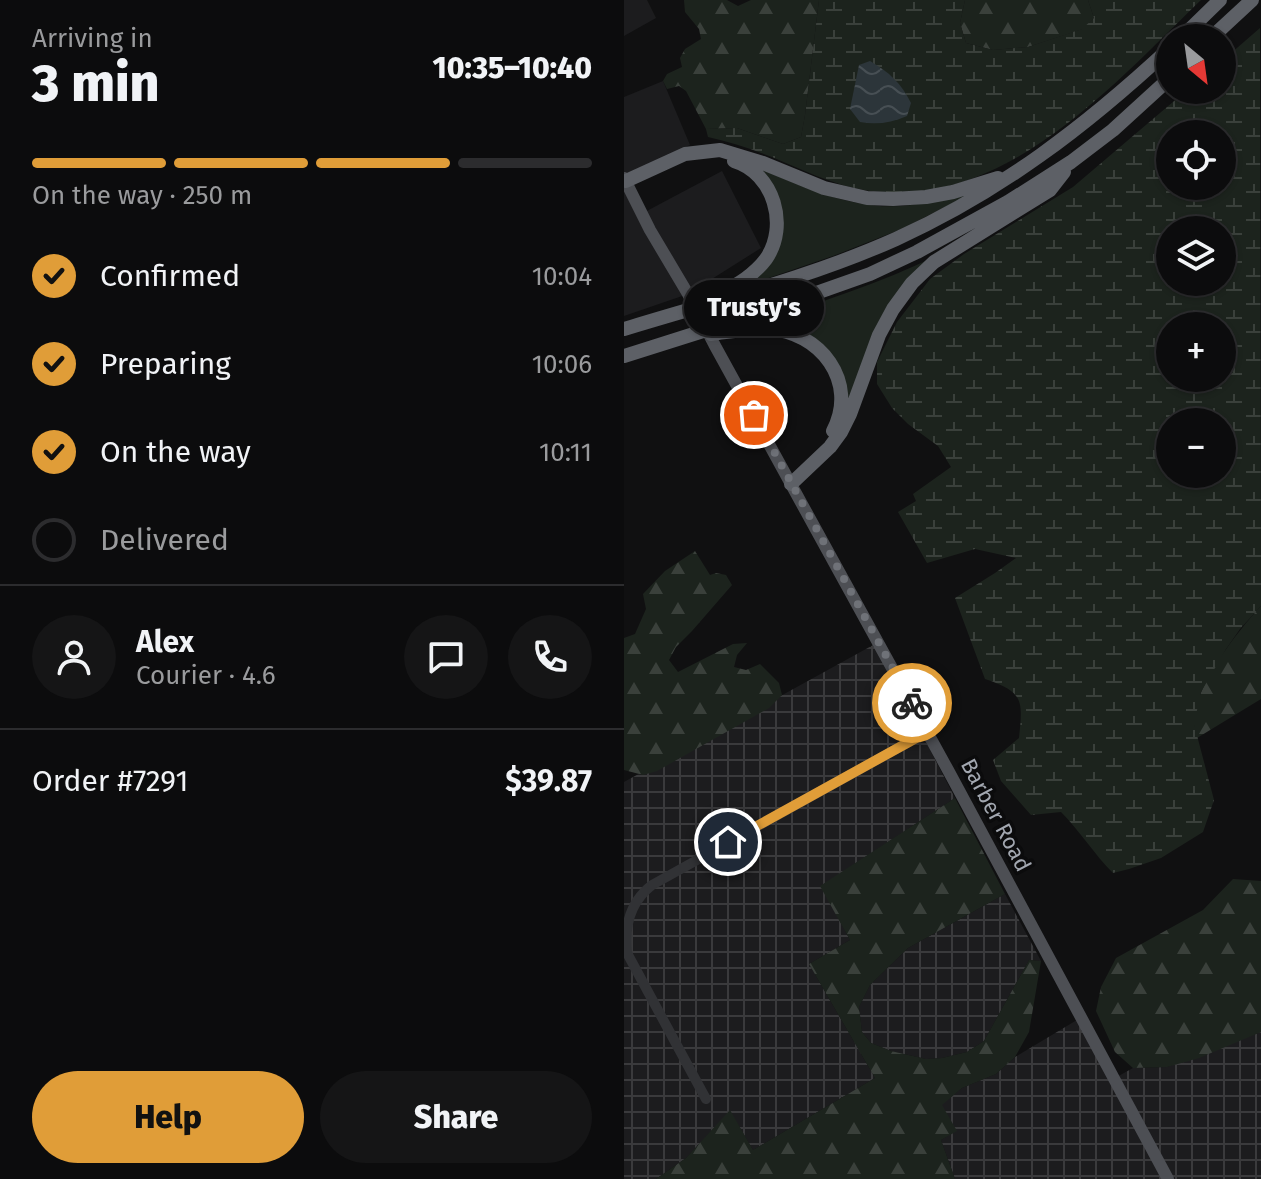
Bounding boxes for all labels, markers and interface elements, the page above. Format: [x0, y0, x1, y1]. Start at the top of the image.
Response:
text: Arriving in [32, 23, 153, 54]
north arrow [1156, 24, 1236, 104]
map controls [1156, 24, 1236, 488]
text: 10:35–10:40 [432, 50, 592, 86]
text: 3 min [32, 52, 160, 115]
button: locate [1156, 120, 1236, 200]
text: On the way · 250 m [32, 180, 252, 211]
button: layers [1156, 216, 1236, 296]
icon: check [32, 254, 76, 298]
text: Confirmed [100, 258, 240, 294]
text: 10:04 [532, 261, 592, 292]
callout: Trusty's [684, 279, 824, 335]
text: Trusty's [707, 292, 801, 323]
button: + [1156, 312, 1236, 392]
icon: check [32, 342, 76, 386]
text: Preparing [100, 346, 231, 382]
text: 10:06 [532, 349, 592, 380]
pin [720, 381, 788, 449]
icon: bag [732, 393, 776, 437]
button: − [1156, 408, 1236, 488]
icon: check [32, 430, 76, 474]
text: On the way [100, 434, 251, 470]
text: 10:11 [539, 437, 592, 468]
text: Delivered [100, 522, 229, 558]
button: person [32, 615, 116, 699]
button: chat [404, 615, 488, 699]
button: phone [508, 615, 592, 699]
text: Alex [136, 624, 194, 660]
text: Courier · 4.6 [136, 660, 276, 691]
courier [872, 663, 952, 743]
icon: bike [890, 681, 934, 725]
street label: Barber Road [955, 754, 1037, 876]
text: Order #7291 [32, 763, 188, 799]
text: $39.87 [505, 763, 592, 799]
pin [694, 808, 762, 876]
icon: home [706, 820, 750, 864]
button: Help [32, 1071, 304, 1163]
button: Share [320, 1071, 592, 1163]

